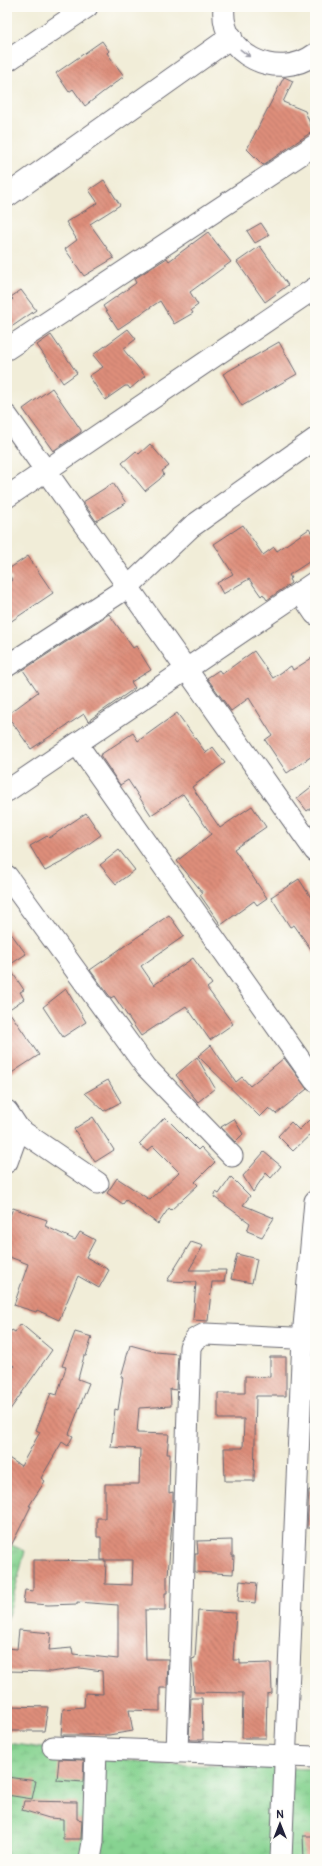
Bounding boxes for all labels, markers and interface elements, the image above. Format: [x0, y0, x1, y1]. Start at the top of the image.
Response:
one-way arrow [240, 49, 251, 57]
north arrow [260, 1804, 300, 1844]
text: N [276, 1808, 284, 1821]

